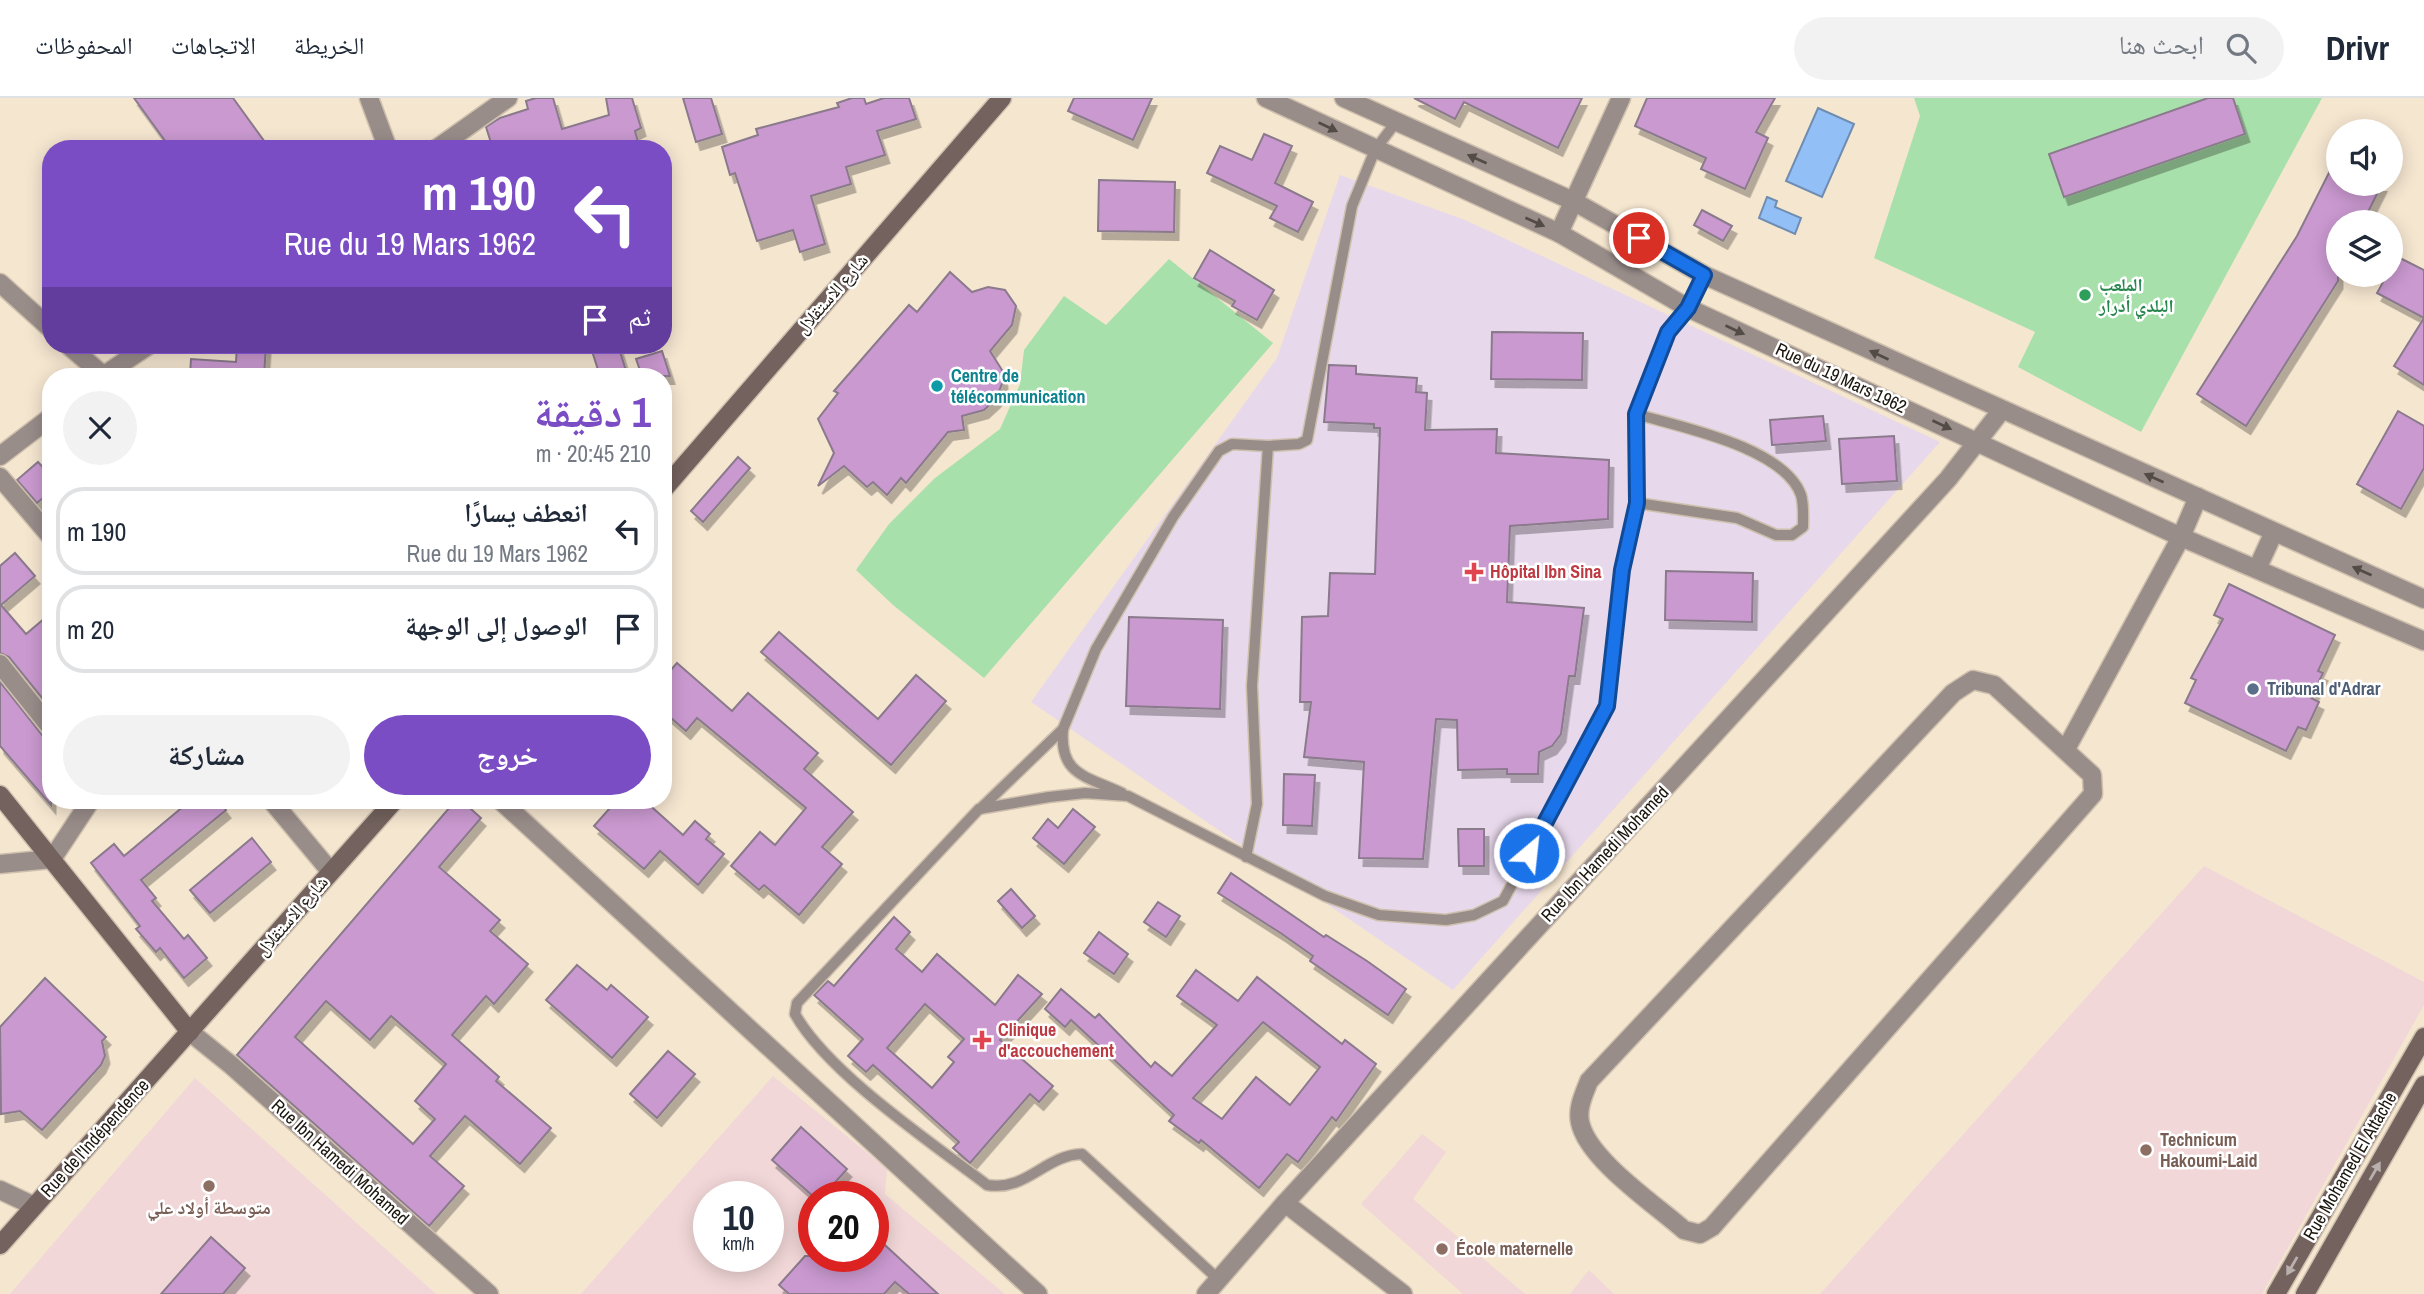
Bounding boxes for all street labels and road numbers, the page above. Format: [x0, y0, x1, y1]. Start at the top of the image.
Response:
street label: شارع الاستقلال [790, 248, 874, 339]
street label: Rue du 19 Mars 1962 [1772, 336, 1911, 419]
street label: Rue Ibn Hamedi Mohamed [1535, 780, 1674, 927]
street label: شارع الاستقلال [250, 870, 334, 961]
street label: Rue de l'Indépendence [35, 1073, 155, 1202]
street label: Rue Mohamed El Attache [2297, 1087, 2402, 1244]
street label: Rue Ibn Hamedi Mohamed [266, 1093, 415, 1230]

